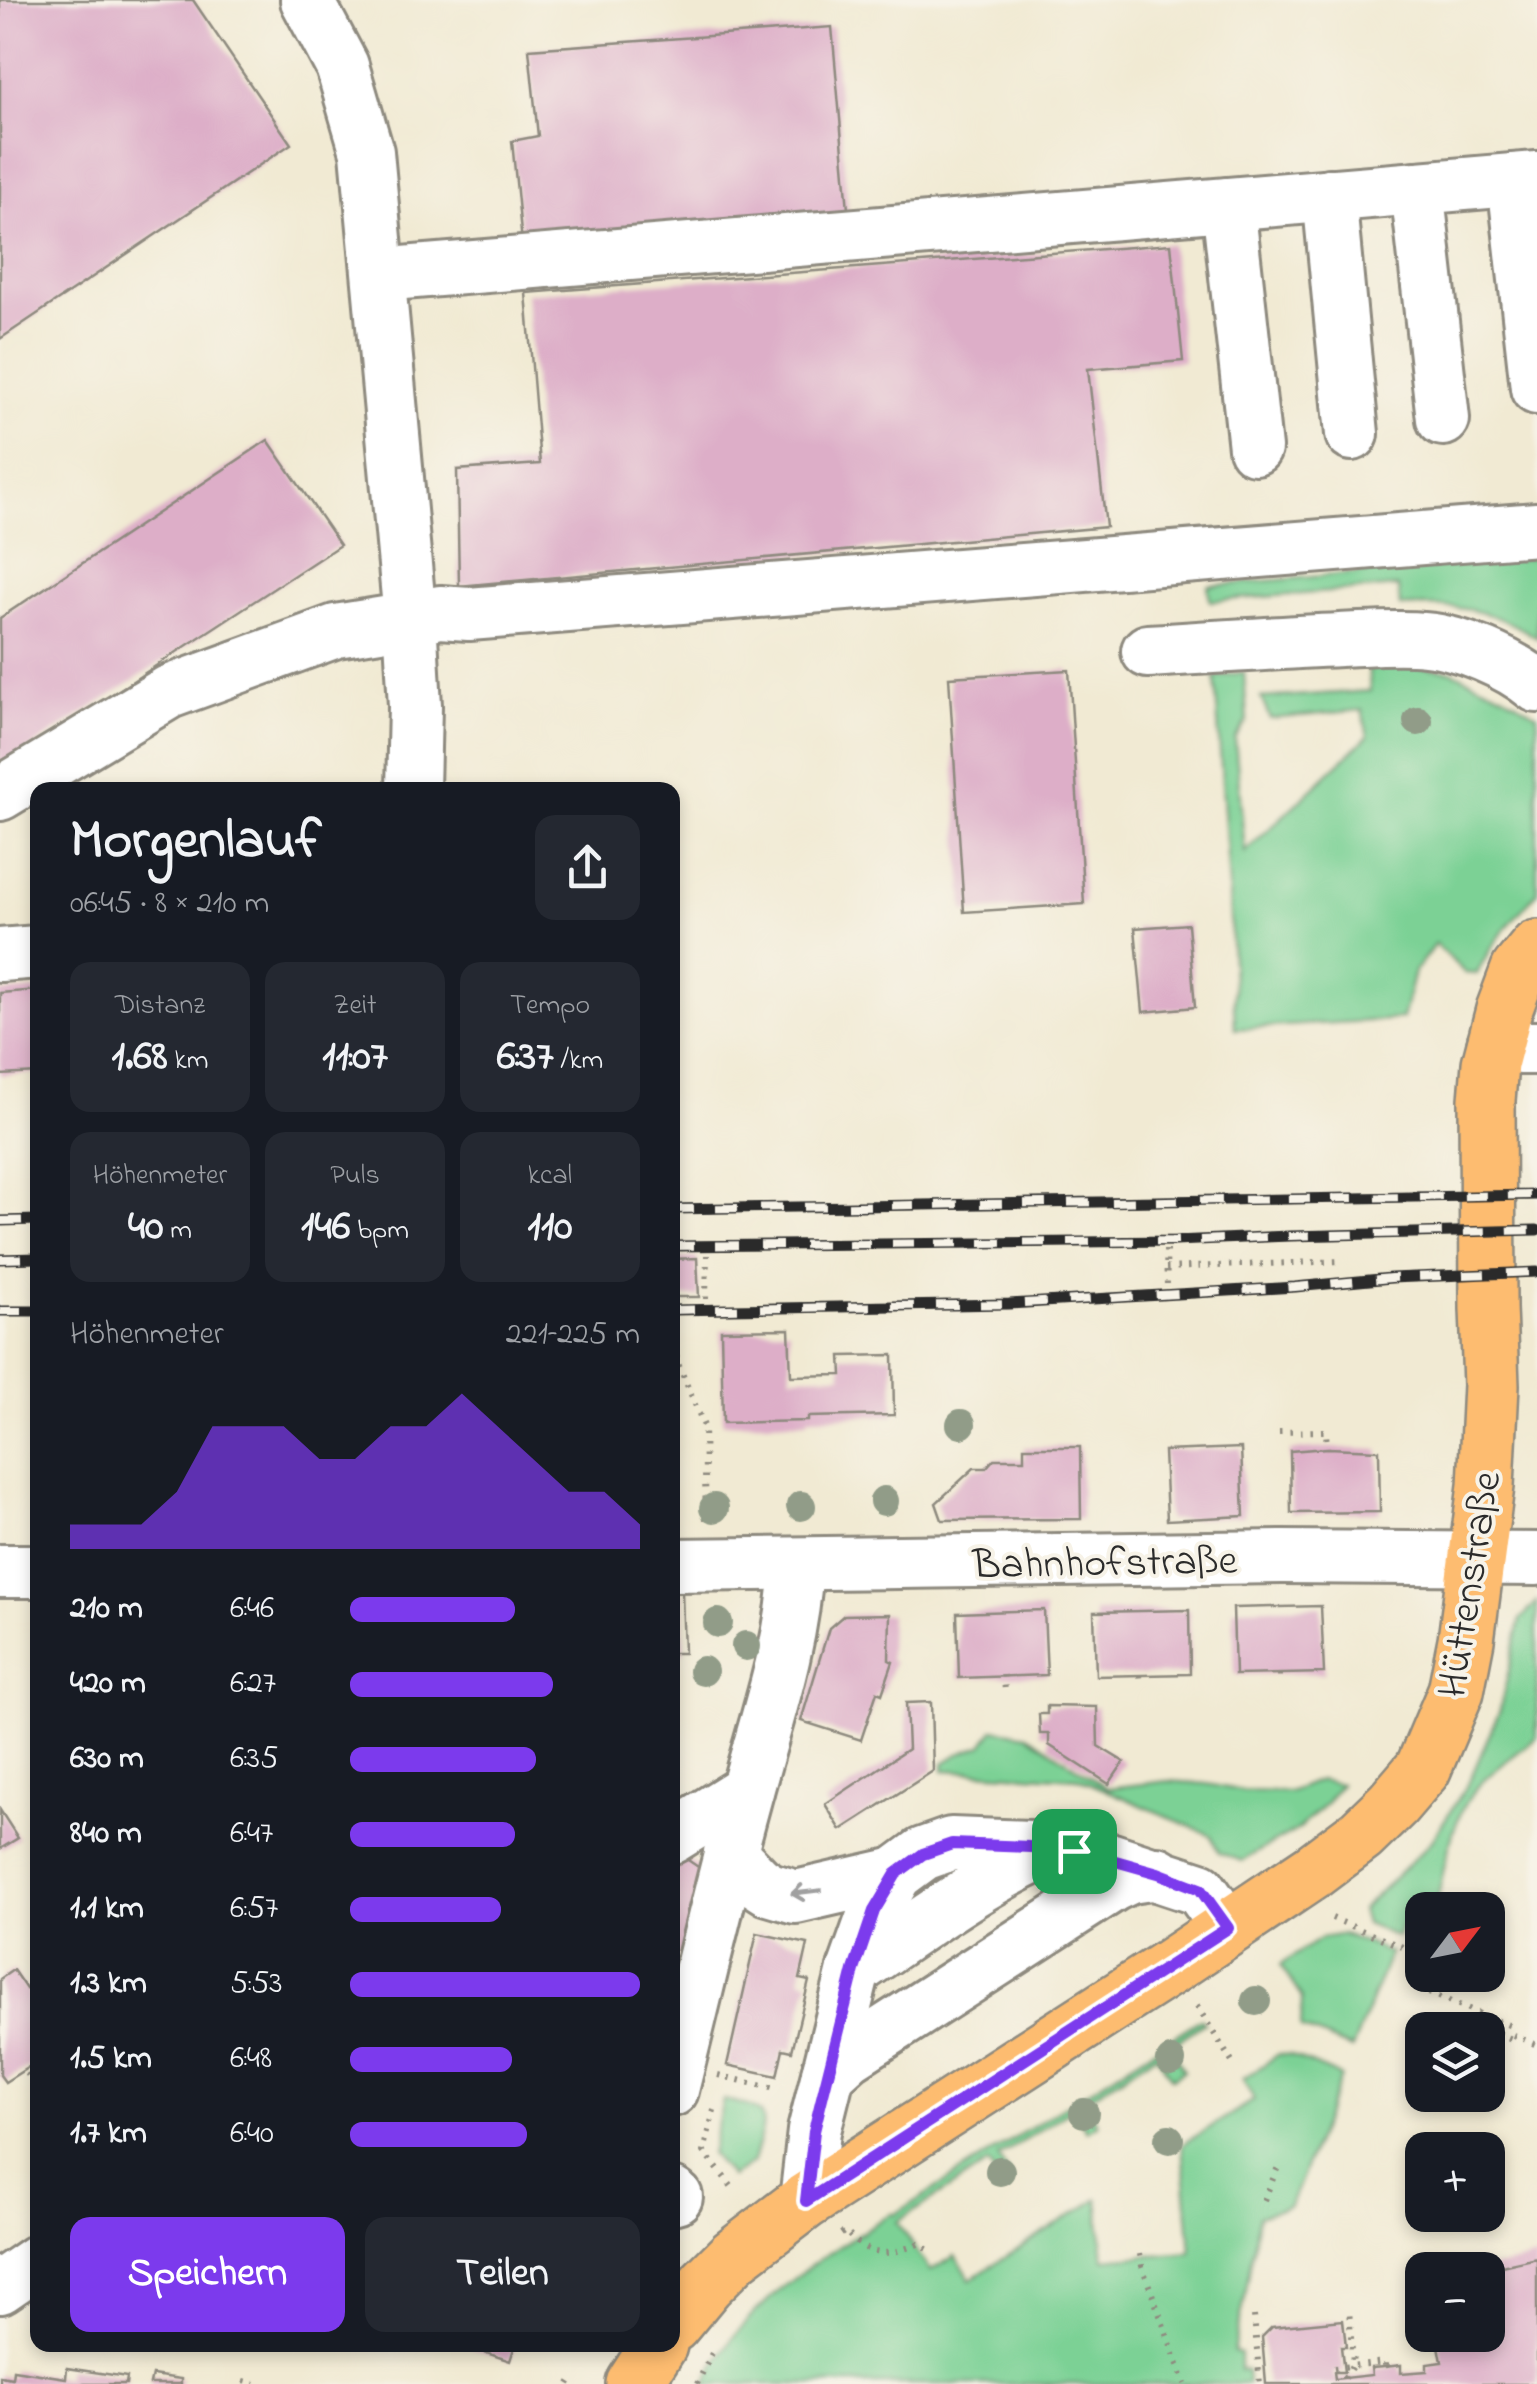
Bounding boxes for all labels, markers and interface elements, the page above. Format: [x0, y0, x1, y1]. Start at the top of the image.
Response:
text: Morgenlauf [70, 803, 321, 883]
button: share [535, 815, 640, 920]
text: 06:45 · 8 × 210 m [70, 881, 269, 928]
text: Distanz [115, 986, 205, 1027]
text: Zeit [334, 986, 376, 1027]
text: Tempo [510, 986, 590, 1027]
text: 1.68 [111, 1027, 168, 1088]
text: 11:07 [322, 1027, 388, 1088]
text: 6:37 [497, 1027, 554, 1088]
text: km [168, 1041, 209, 1082]
text: /km [554, 1041, 603, 1082]
text: Höhenmeter [93, 1156, 227, 1197]
text: Puls [330, 1156, 380, 1197]
text: kcal [528, 1156, 572, 1197]
text: 40 [128, 1197, 163, 1258]
text: 146 [301, 1197, 350, 1258]
text: 110 [528, 1197, 572, 1258]
text: m [163, 1211, 192, 1252]
text: bpm [350, 1211, 409, 1252]
text: Höhenmeter [70, 1312, 224, 1359]
text: 221–225 m [506, 1312, 640, 1359]
street label: Hüttenstraße [1423, 1467, 1519, 1702]
street label: Bahnhofstraße [971, 1532, 1238, 1597]
text: 210 m [70, 1586, 143, 1633]
text: 6:46 [230, 1586, 274, 1633]
text: 420 m [70, 1661, 146, 1708]
text: 6:27 [230, 1661, 276, 1708]
text: 630 m [70, 1736, 144, 1783]
text: 6:35 [230, 1736, 278, 1783]
pin [1032, 1809, 1117, 1894]
text: 840 m [70, 1811, 142, 1858]
text: 6:47 [230, 1811, 273, 1858]
icon: arrive [1047, 1824, 1102, 1879]
one-way arrow [790, 1884, 823, 1902]
text: 1.1 km [70, 1886, 144, 1933]
text: 6:57 [230, 1886, 278, 1933]
north arrow [1405, 1892, 1505, 1992]
map controls [1405, 1892, 1505, 2352]
text: 1.3 km [70, 1961, 147, 2008]
text: 5:53 [230, 1961, 283, 2008]
button: layers [1405, 2012, 1505, 2112]
text: 1.5 km [70, 2036, 152, 2083]
text: 6:48 [230, 2036, 272, 2083]
text: 1.7 km [70, 2111, 147, 2158]
text: 6:40 [230, 2111, 274, 2158]
button: + [1405, 2132, 1505, 2232]
button: Speichern [70, 2217, 345, 2332]
button: Teilen [365, 2217, 640, 2332]
button: − [1405, 2252, 1505, 2352]

